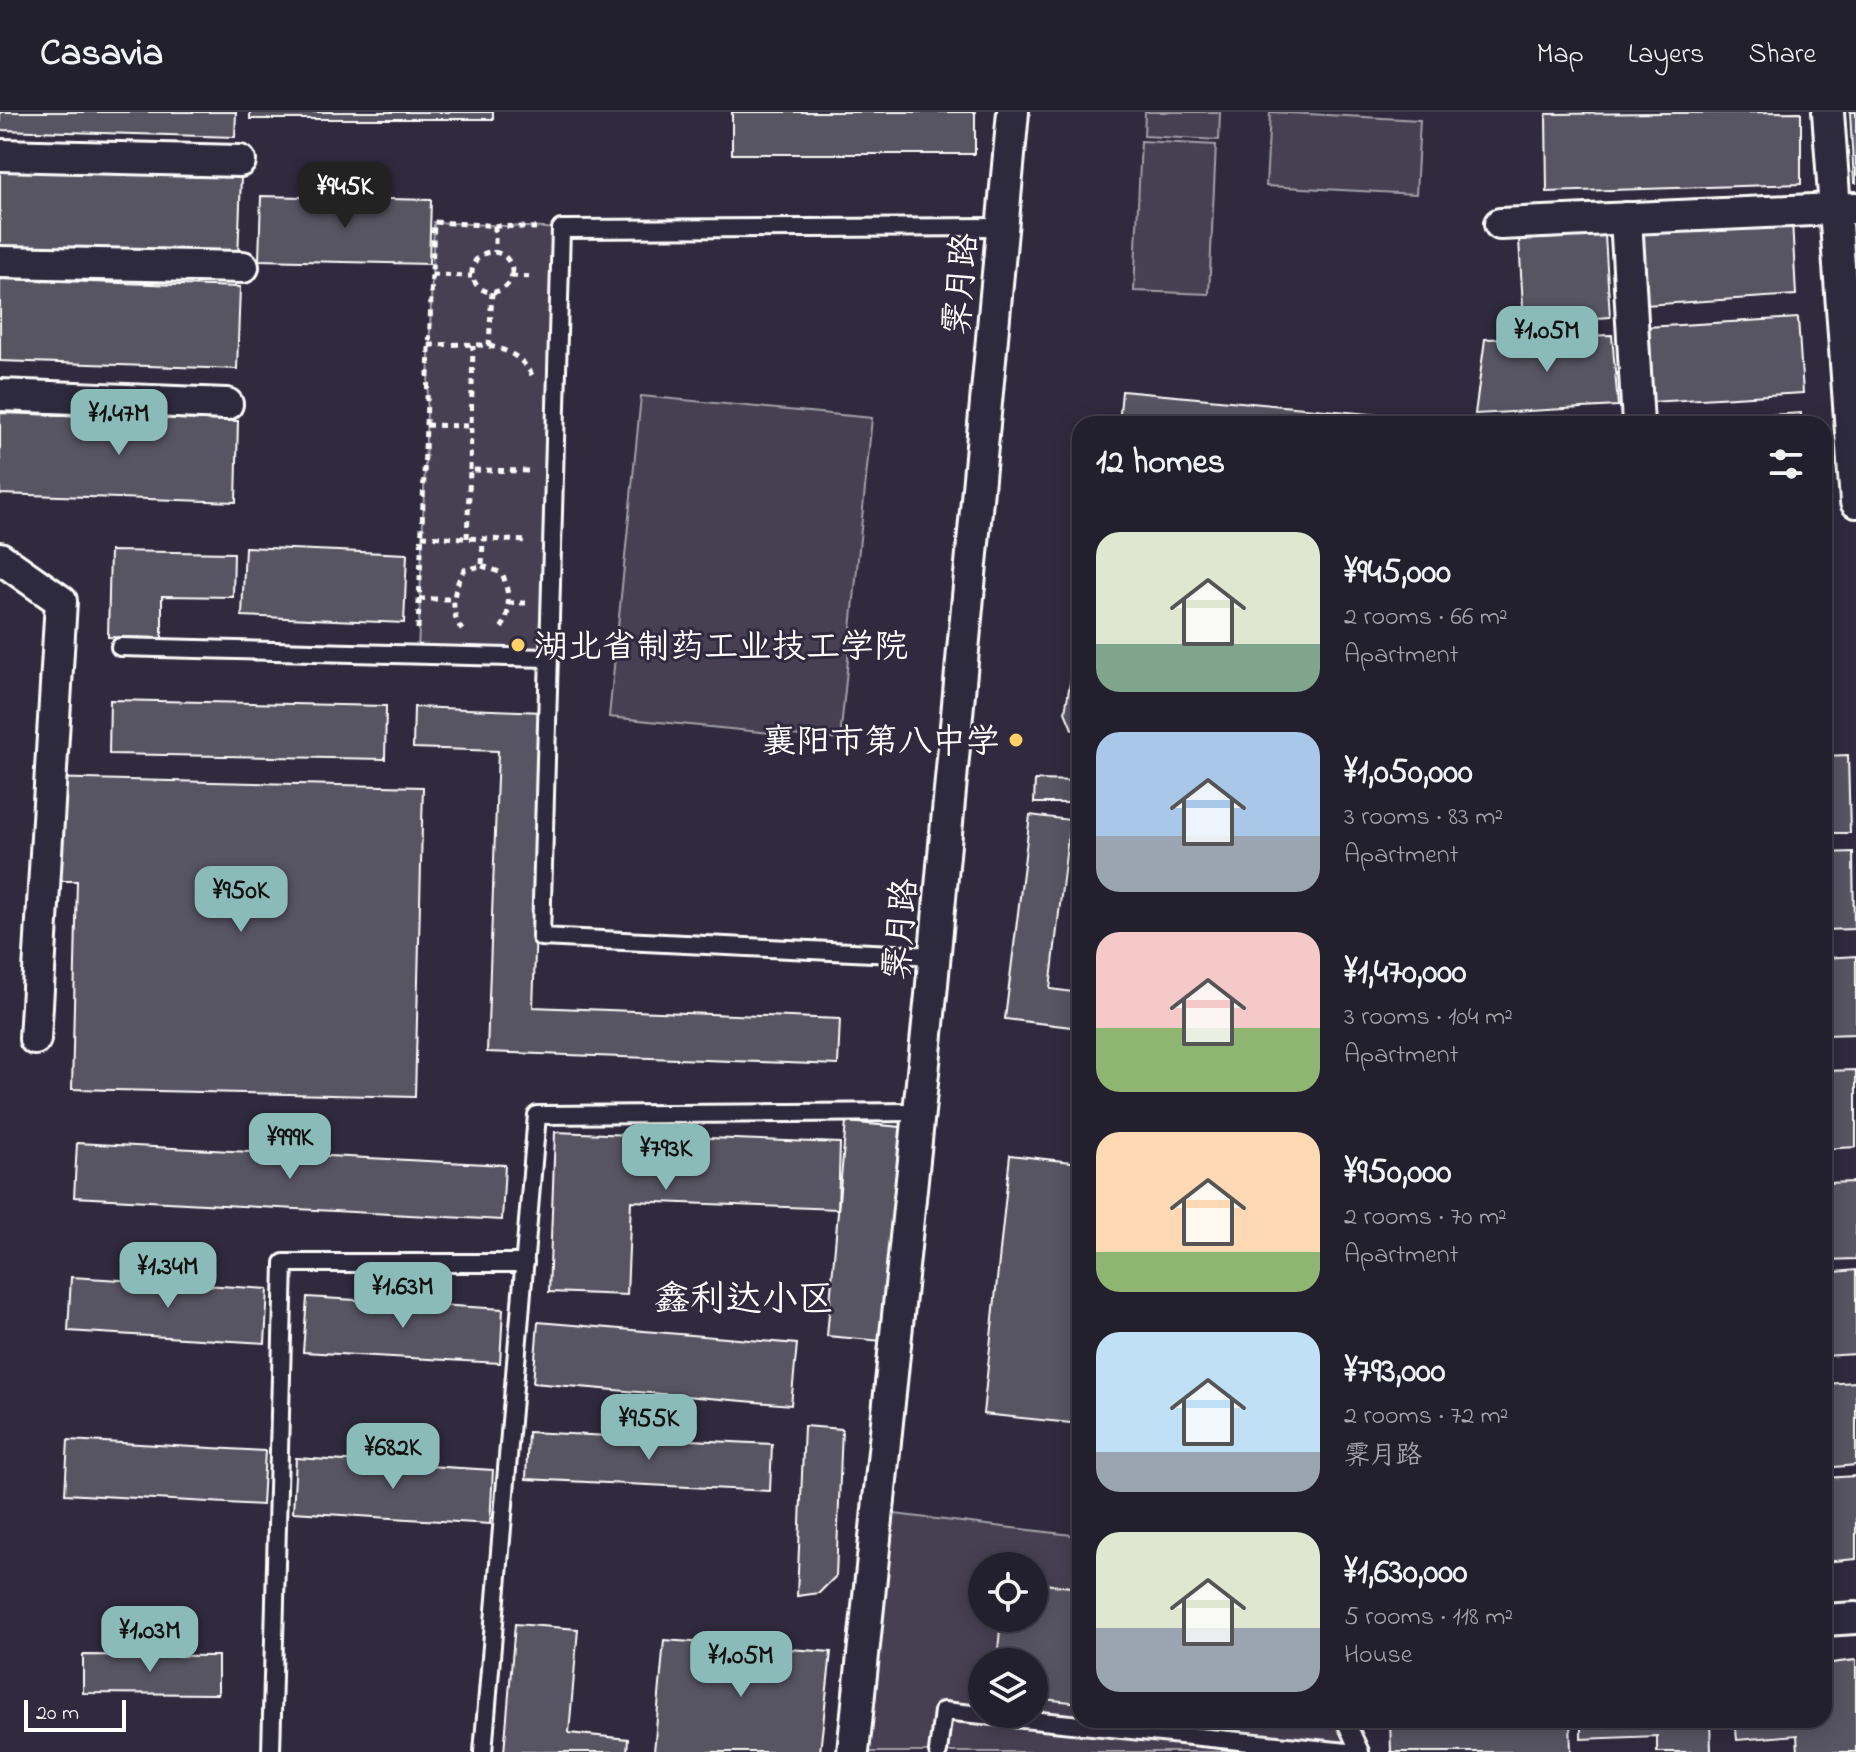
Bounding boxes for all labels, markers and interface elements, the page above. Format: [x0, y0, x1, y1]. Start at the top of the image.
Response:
text: Casavia [40, 27, 163, 83]
text: Map [1536, 35, 1584, 76]
text: Layers [1628, 35, 1704, 76]
text: Share [1748, 35, 1816, 76]
pin: ¥945K [289, 162, 401, 230]
text: ¥945K [317, 169, 373, 207]
street label: 霁月路 [934, 231, 992, 337]
pin: ¥1.05M [1482, 306, 1612, 374]
text: ¥1.05M [1514, 313, 1580, 351]
pin: ¥1.47M [54, 389, 184, 457]
text: ¥1.47M [89, 396, 149, 434]
text: 12 homes [1096, 439, 1225, 489]
icon: filters [1764, 442, 1808, 486]
text: ¥945,000 [1344, 549, 1451, 599]
icon: home [1160, 564, 1256, 660]
text: 2 rooms · 66 m² [1344, 599, 1508, 637]
place label: 湖北省制药工业技工学院 [534, 624, 908, 674]
marker: 湖北省制药工业技工学院 [509, 636, 527, 654]
text: Apartment [1344, 637, 1458, 675]
place label: 襄阳市第八中学 [762, 719, 1000, 769]
marker: 襄阳市第八中学 [1007, 731, 1025, 749]
text: ¥1,050,000 [1344, 749, 1473, 799]
icon: home [1160, 764, 1256, 860]
text: 3 rooms · 83 m² [1344, 799, 1503, 837]
text: Apartment [1344, 837, 1458, 875]
pin: ¥950K [185, 866, 297, 934]
text: ¥950K [213, 873, 269, 911]
street label: 霁月路 [874, 876, 932, 982]
text: ¥1,470,000 [1344, 949, 1467, 999]
icon: home [1160, 964, 1256, 1060]
text: 3 rooms · 104 m² [1344, 999, 1513, 1037]
text: Apartment [1344, 1037, 1458, 1075]
pin: ¥999K [234, 1113, 346, 1181]
text: ¥999K [267, 1120, 313, 1158]
pin: ¥793K [610, 1124, 722, 1192]
text: ¥793K [640, 1131, 692, 1169]
text: ¥950,000 [1344, 1149, 1452, 1199]
icon: home [1160, 1164, 1256, 1260]
text: 2 rooms · 70 m² [1344, 1199, 1507, 1237]
text: Apartment [1344, 1237, 1458, 1275]
pin: ¥1.34M [103, 1242, 233, 1310]
text: ¥1.34M [138, 1249, 198, 1287]
pin: ¥1.63M [338, 1262, 468, 1330]
text: ¥1.63M [372, 1269, 434, 1307]
district label: 鑫利达小区 [654, 1275, 834, 1328]
text: ¥793,000 [1344, 1348, 1445, 1398]
icon: home [1160, 1364, 1256, 1460]
pin: ¥955K [593, 1394, 705, 1462]
text: 2 rooms · 72 m² [1344, 1398, 1509, 1436]
text: ¥955K [619, 1401, 679, 1439]
pin: ¥682K [337, 1423, 449, 1491]
text: ¥682K [365, 1430, 421, 1468]
text: 霁月路 [1344, 1438, 1422, 1476]
text: ¥1,630,000 [1344, 1549, 1468, 1599]
map controls [968, 1552, 1048, 1728]
button: locate [968, 1552, 1048, 1632]
icon: home [1160, 1564, 1256, 1660]
text: 5 rooms · 118 m² [1344, 1599, 1513, 1637]
pin: ¥1.03M [85, 1606, 215, 1674]
text: ¥1.03M [119, 1613, 181, 1651]
pin: ¥1.05M [676, 1631, 806, 1699]
text: House [1344, 1637, 1412, 1675]
text: ¥1.05M [708, 1638, 774, 1676]
button: layers [968, 1648, 1048, 1728]
scale bar [24, 1696, 126, 1732]
text: 20 m [36, 1698, 79, 1730]

